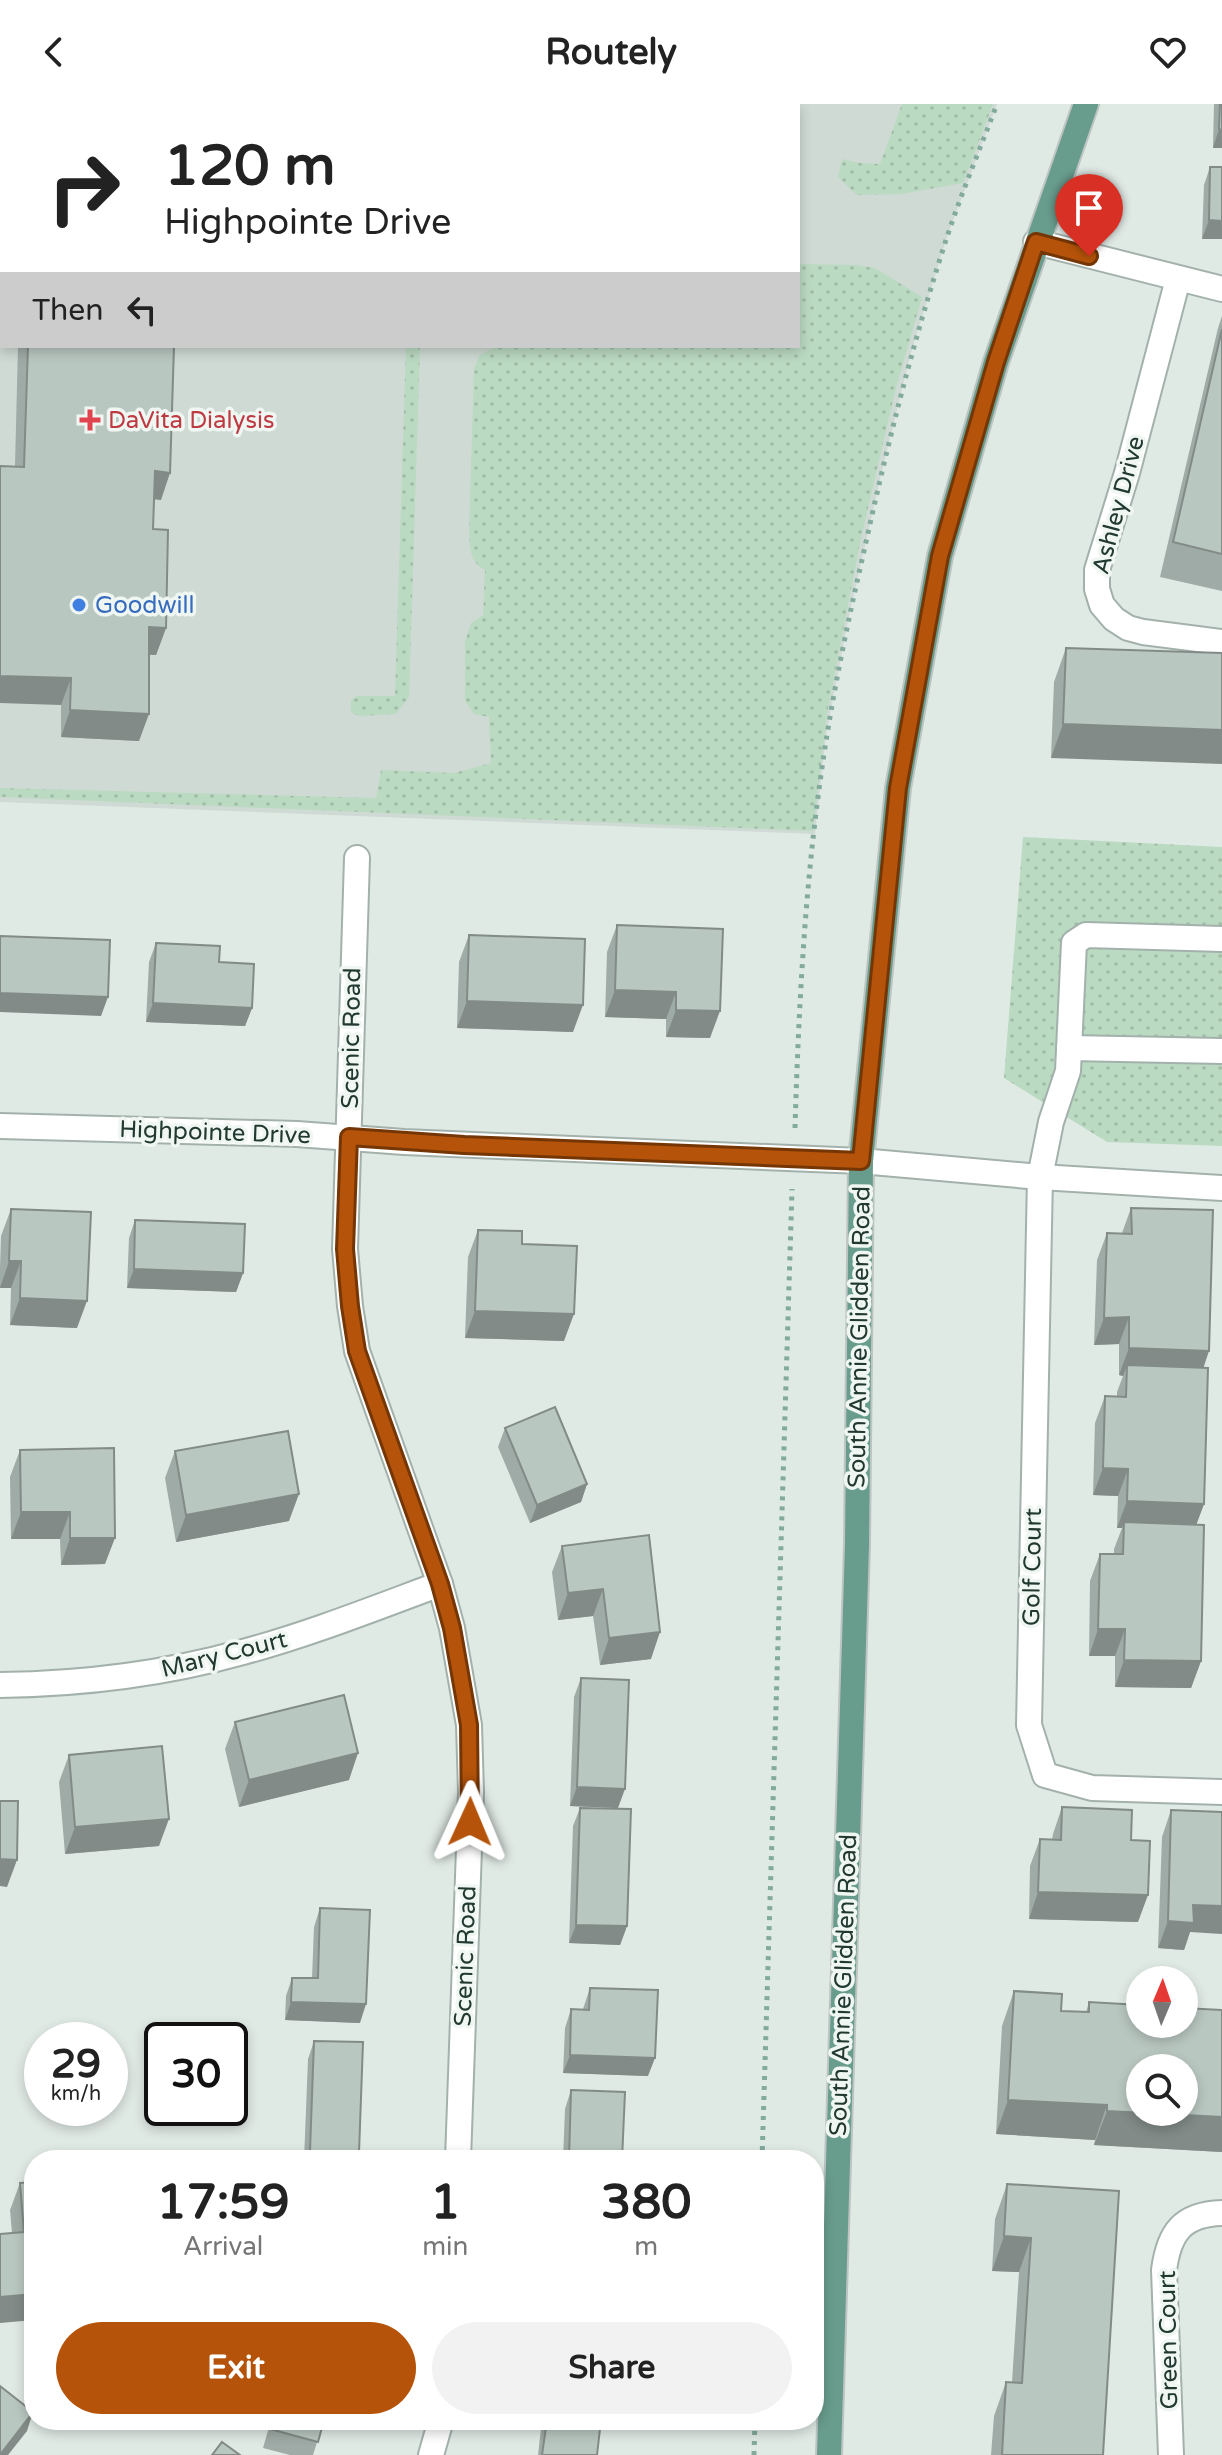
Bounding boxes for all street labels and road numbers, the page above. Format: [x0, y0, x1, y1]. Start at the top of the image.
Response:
street label: Ashley Drive [1086, 433, 1151, 577]
street label: Scenic Road [336, 967, 367, 1109]
street label: Highpointe Drive [119, 1115, 311, 1150]
street label: South Annie Glidden Road [842, 1186, 877, 1488]
street label: Golf Court [1017, 1508, 1048, 1626]
street label: Mary Court [158, 1625, 290, 1684]
street label: South Annie Glidden Road [824, 1834, 863, 2136]
street label: Scenic Road [449, 1885, 482, 2027]
street label: Green Court [1153, 2270, 1184, 2410]

